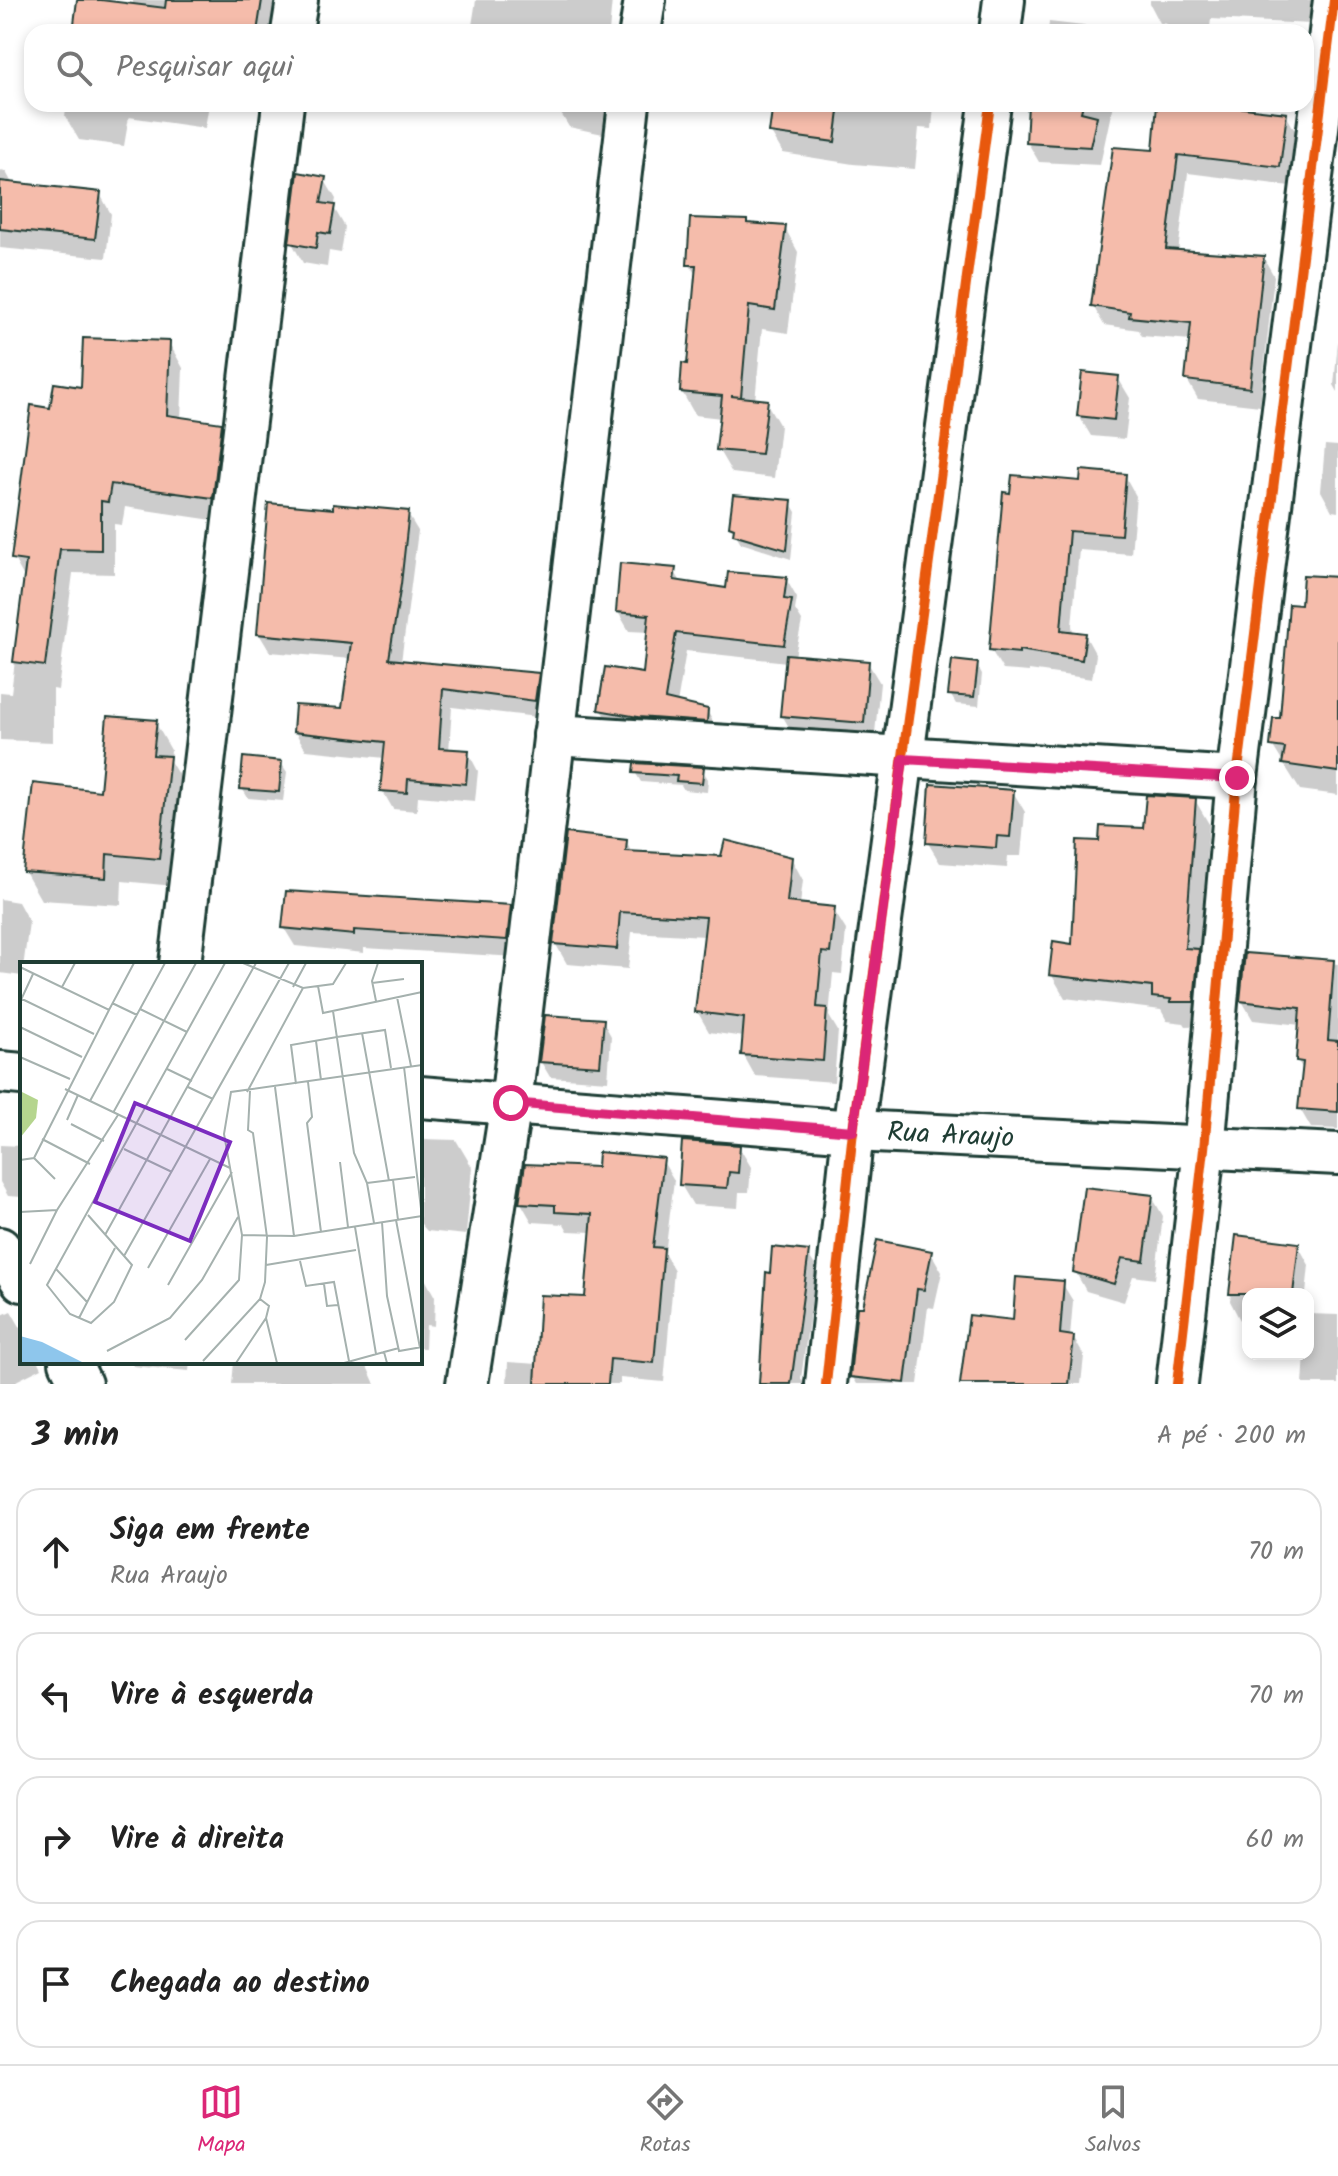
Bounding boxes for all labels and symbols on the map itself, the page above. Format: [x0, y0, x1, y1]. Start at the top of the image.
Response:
route end [1219, 760, 1255, 796]
inset map [20, 962, 422, 1364]
route start [493, 1085, 529, 1121]
street label: Rua Araujo [886, 1110, 1015, 1161]

